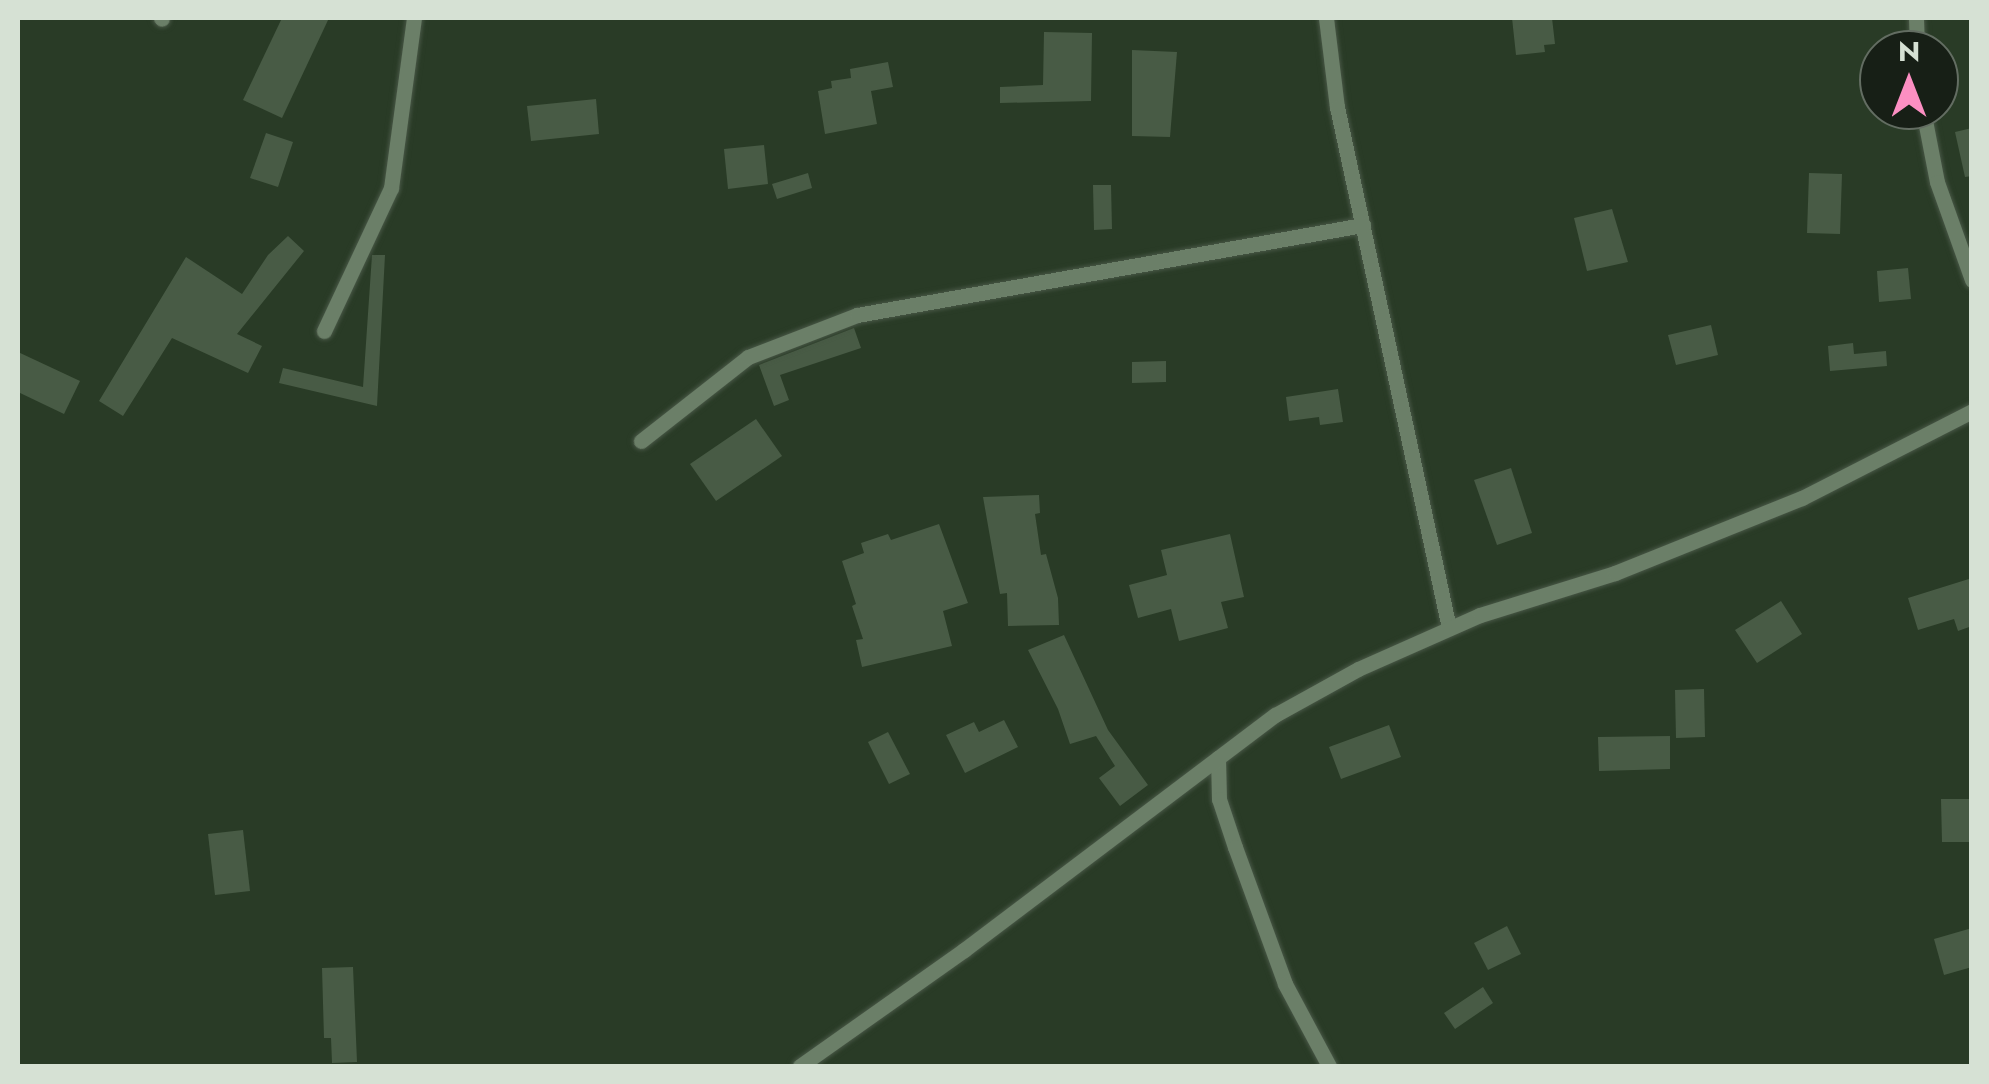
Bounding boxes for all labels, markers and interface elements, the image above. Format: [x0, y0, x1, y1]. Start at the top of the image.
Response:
north arrow [1859, 30, 1959, 130]
text: N [1898, 31, 1920, 72]

